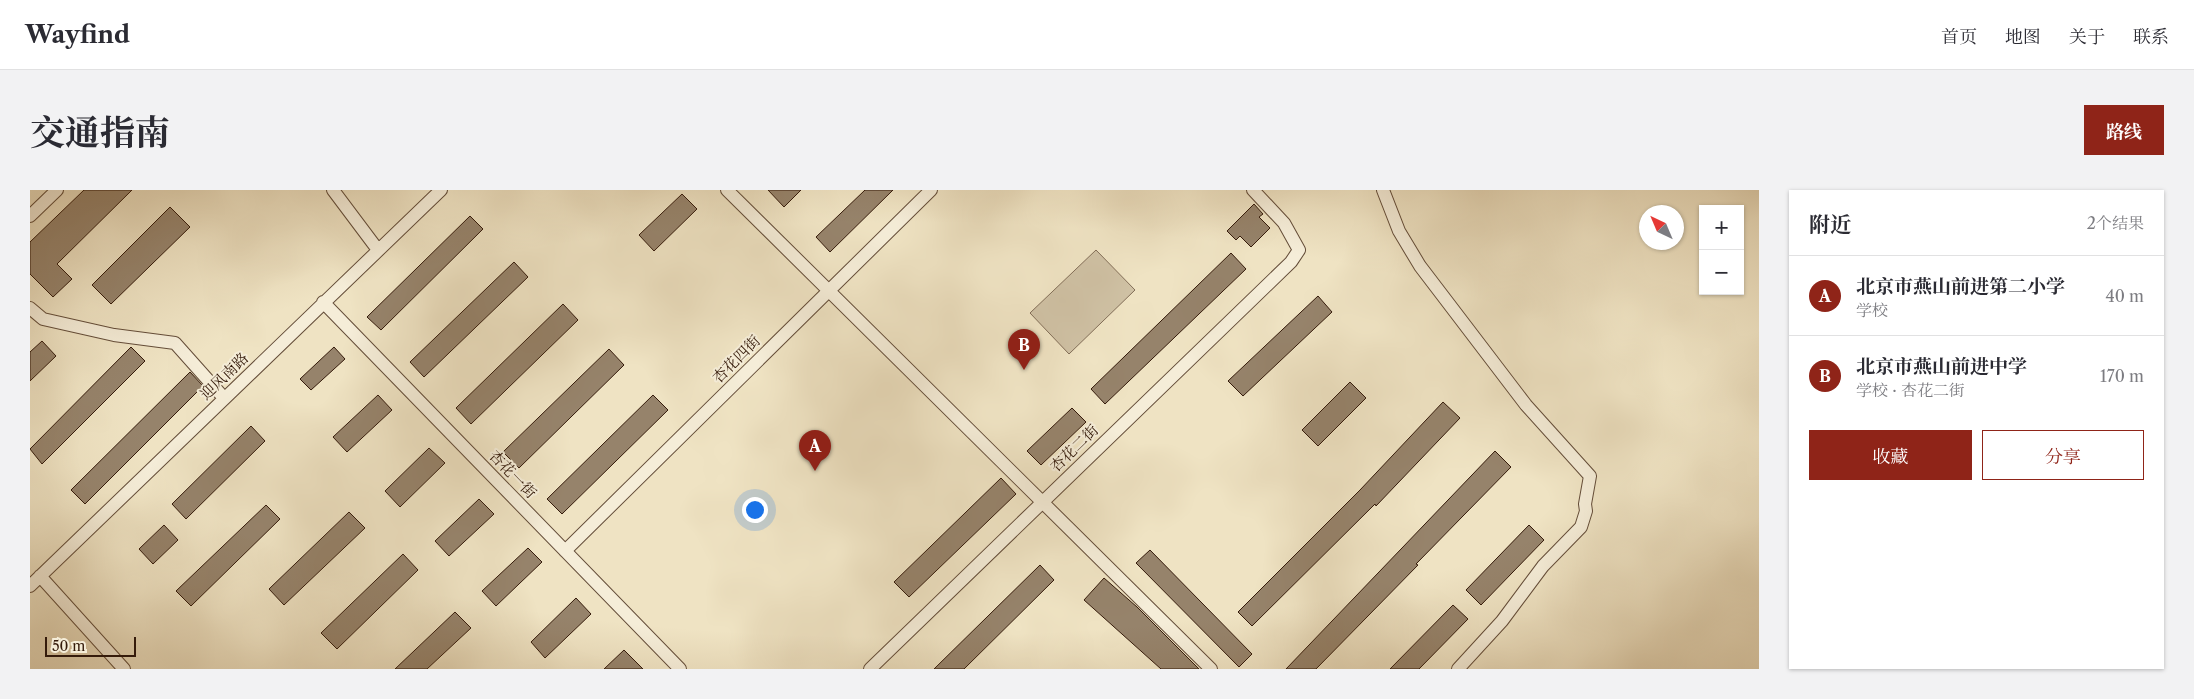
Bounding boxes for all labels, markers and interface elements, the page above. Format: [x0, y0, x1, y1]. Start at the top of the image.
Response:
text: Wayfind [25, 20, 130, 49]
text: 首页 [1941, 26, 1977, 48]
text: 地图 [2005, 26, 2041, 48]
text: 关于 [2069, 26, 2105, 48]
text: 联系 [2133, 26, 2169, 48]
button: 路线 [2084, 105, 2164, 155]
text: 交通指南 [30, 111, 170, 154]
north arrow [1639, 205, 1684, 250]
map controls [1699, 205, 1744, 295]
button: + [1699, 205, 1744, 250]
text: 附近 [1809, 212, 1851, 237]
text: 2个结果 [2087, 213, 2144, 233]
button: − [1699, 250, 1744, 295]
text: 北京市燕山前进第二小学 [1856, 275, 2065, 298]
text: A [1819, 286, 1831, 306]
text: 40 m [2105, 286, 2144, 306]
text: 学校 [1856, 300, 1888, 320]
pin: B [1008, 329, 1040, 370]
street label: 杏花四街 [708, 331, 764, 387]
street label: 迎风南路 [196, 348, 252, 404]
text: 北京市燕山前进中学 [1856, 355, 2027, 378]
text: B [1819, 366, 1831, 386]
text: 170 m [2100, 366, 2144, 386]
text: 学校 · 杏花二街 [1856, 380, 1965, 400]
street label: 杏花二街 [1046, 420, 1102, 476]
pin: A [799, 430, 831, 471]
button: 收藏 [1809, 430, 1972, 480]
button: 分享 [1982, 430, 2144, 480]
street label: 杏花一街 [485, 446, 541, 502]
your location [742, 497, 768, 523]
scale bar [45, 634, 136, 657]
text: 50 m [52, 637, 85, 655]

